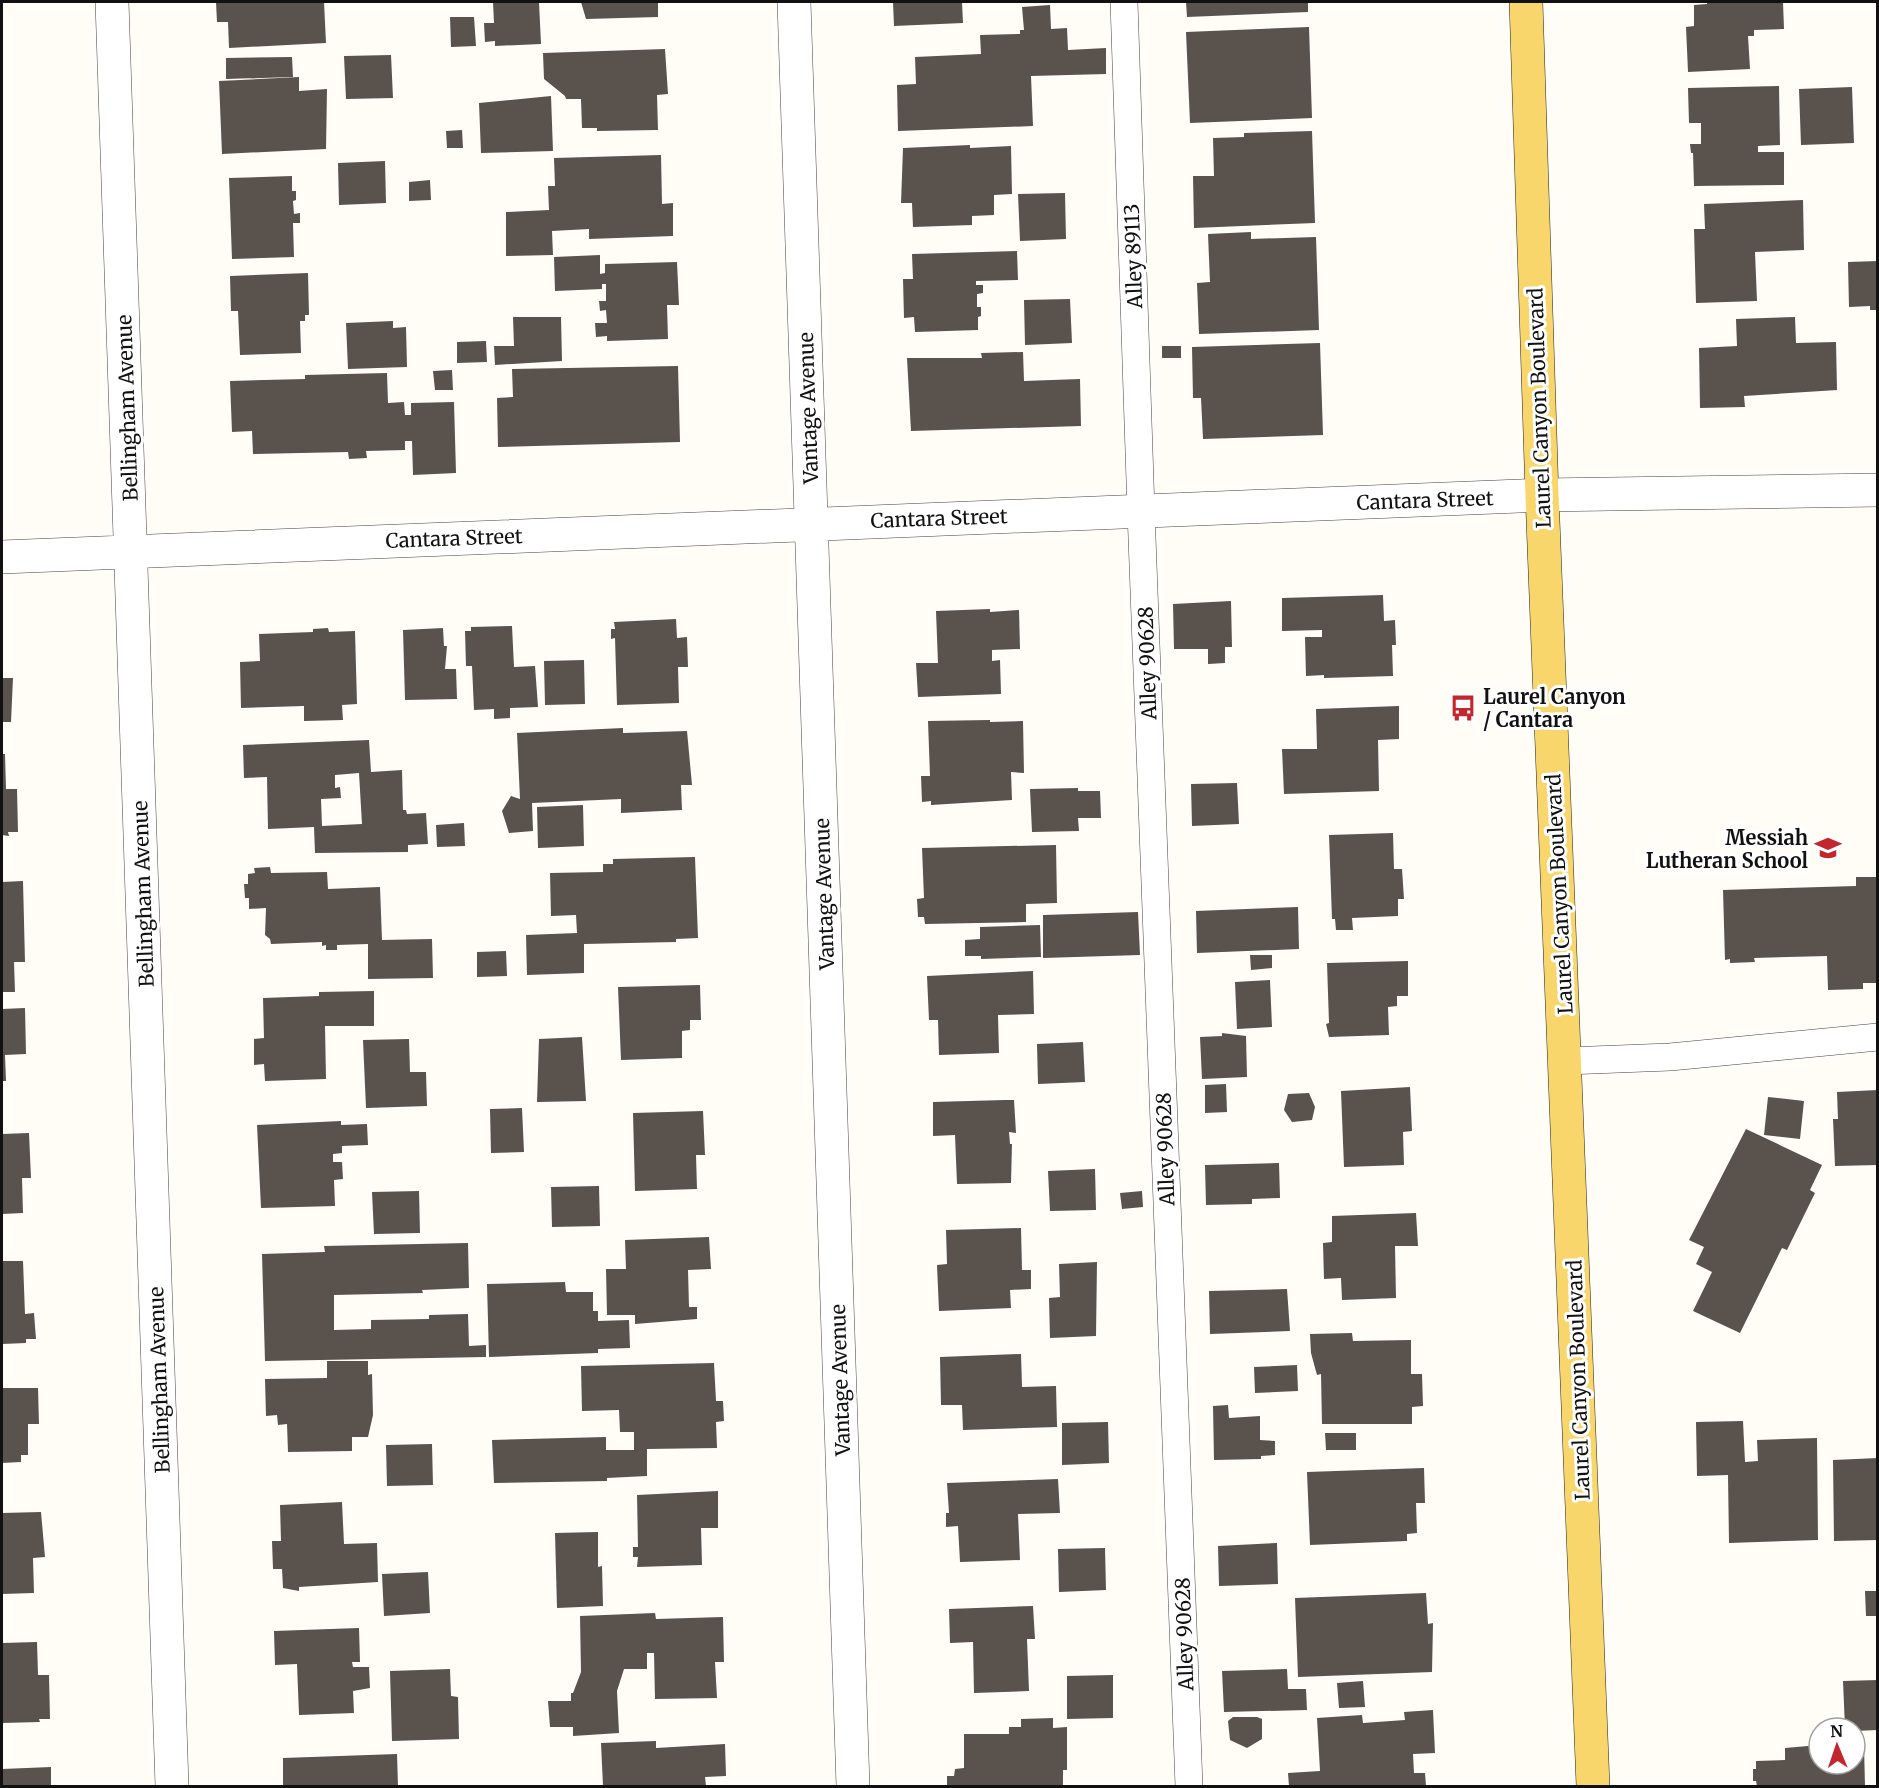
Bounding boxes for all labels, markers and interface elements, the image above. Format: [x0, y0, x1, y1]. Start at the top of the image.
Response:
street label: Alley 89113 [1119, 203, 1147, 310]
street label: Laurel Canyon Boulevard [1522, 287, 1556, 529]
street label: Bellingham Avenue [111, 314, 143, 502]
street label: Vantage Avenue [793, 332, 823, 485]
street label: Cantara Street [1356, 485, 1494, 515]
street label: Cantara Street [870, 503, 1008, 533]
street label: Cantara Street [385, 523, 523, 553]
street label: Alley 90628 [1133, 606, 1162, 721]
place label: Laurel Canyon / Cantara [1483, 684, 1626, 732]
bus stop icon: Laurel Canyon / Cantara [1448, 693, 1478, 723]
street label: Laurel Canyon Boulevard [1540, 773, 1578, 1015]
street label: Bellingham Avenue [127, 800, 159, 988]
street label: Vantage Avenue [809, 818, 839, 971]
place label: Messiah Lutheran School [1646, 825, 1809, 873]
school or university icon: Messiah Lutheran School [1813, 833, 1843, 863]
street label: Alley 90628 [1151, 1092, 1180, 1207]
street label: Laurel Canyon Boulevard [1561, 1259, 1595, 1501]
street label: Bellingham Avenue [143, 1286, 175, 1474]
street label: Vantage Avenue [825, 1304, 855, 1457]
street label: Alley 90628 [1170, 1577, 1199, 1692]
north arrow [1807, 1716, 1867, 1776]
text: N [1830, 1721, 1844, 1741]

